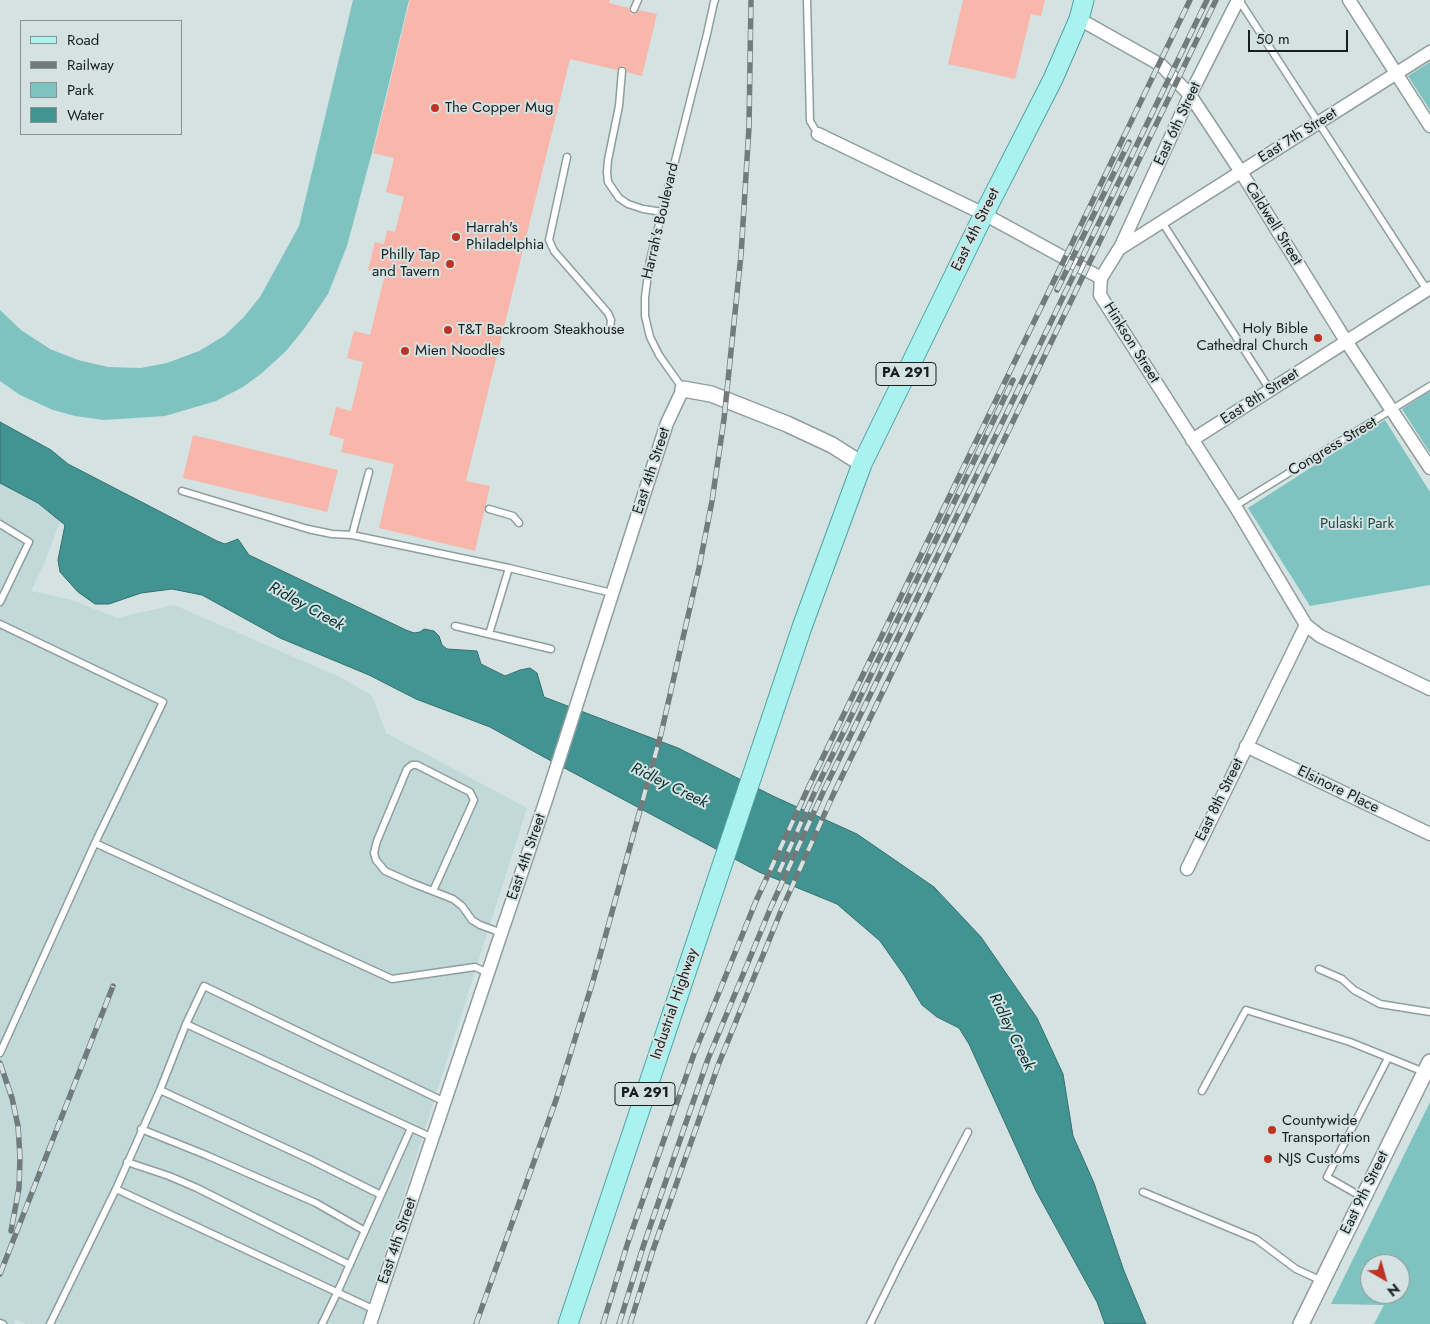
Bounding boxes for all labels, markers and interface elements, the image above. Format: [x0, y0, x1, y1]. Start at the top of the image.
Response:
legend [20, 20, 182, 135]
scale bar [1250, 20, 1350, 52]
text: 50 m [1256, 28, 1290, 50]
text: Road [67, 29, 99, 51]
text: Railway [67, 54, 114, 76]
text: Park [67, 79, 94, 101]
street label: East 6th Street [1151, 79, 1205, 169]
place label: The Copper Mug [445, 99, 554, 117]
marker: The Copper Mug [429, 102, 441, 114]
text: Water [67, 104, 104, 126]
street label: East 7th Street [1255, 105, 1341, 167]
street label: Harrah's Boulevard [639, 161, 683, 281]
street label: Caldwell Street [1240, 179, 1306, 269]
street label: East 4th Street [948, 186, 1004, 274]
place label: Harrah's Philadelphia [466, 219, 544, 254]
marker: Harrah's Philadelphia [450, 231, 462, 243]
place label: Philly Tap and Tavern [372, 246, 440, 281]
marker: Philly Tap and Tavern [444, 258, 456, 270]
street label: Hinkson Street [1099, 299, 1163, 387]
place label: Holy Bible Cathedral Church [1196, 320, 1308, 355]
place label: T&T Backroom Steakhouse [458, 321, 624, 339]
marker: T&T Backroom Steakhouse [442, 324, 454, 336]
marker: Holy Bible Cathedral Church [1312, 332, 1324, 344]
place label: Mien Noodles [415, 342, 505, 360]
marker: Mien Noodles [399, 345, 411, 357]
road number: PA 291 [876, 362, 936, 386]
street label: East 8th Street [1218, 365, 1302, 429]
street label: Congress Street [1286, 414, 1380, 480]
street label: East 4th Street [630, 425, 674, 517]
park label: Pulaski Park [1320, 515, 1394, 533]
water label: Ridley Creek [265, 578, 347, 636]
street label: East 8th Street [1192, 756, 1248, 844]
water label: Ridley Creek [627, 759, 711, 813]
street label: Elsinore Place [1294, 762, 1382, 818]
street label: East 4th Street [504, 811, 550, 903]
street label: Industrial Highway [647, 946, 703, 1062]
water label: Ridley Creek [984, 990, 1038, 1074]
road number: PA 291 [615, 1082, 675, 1106]
place label: Countywide Transportation [1282, 1112, 1370, 1147]
marker: Countywide Transportation [1266, 1124, 1278, 1136]
street label: East 9th Street [1337, 1149, 1393, 1237]
place label: NJS Customs [1278, 1150, 1360, 1168]
marker: NJS Customs [1262, 1153, 1274, 1165]
street label: East 4th Street [375, 1195, 421, 1287]
north arrow [1360, 1254, 1410, 1304]
text: N [1383, 1279, 1404, 1301]

